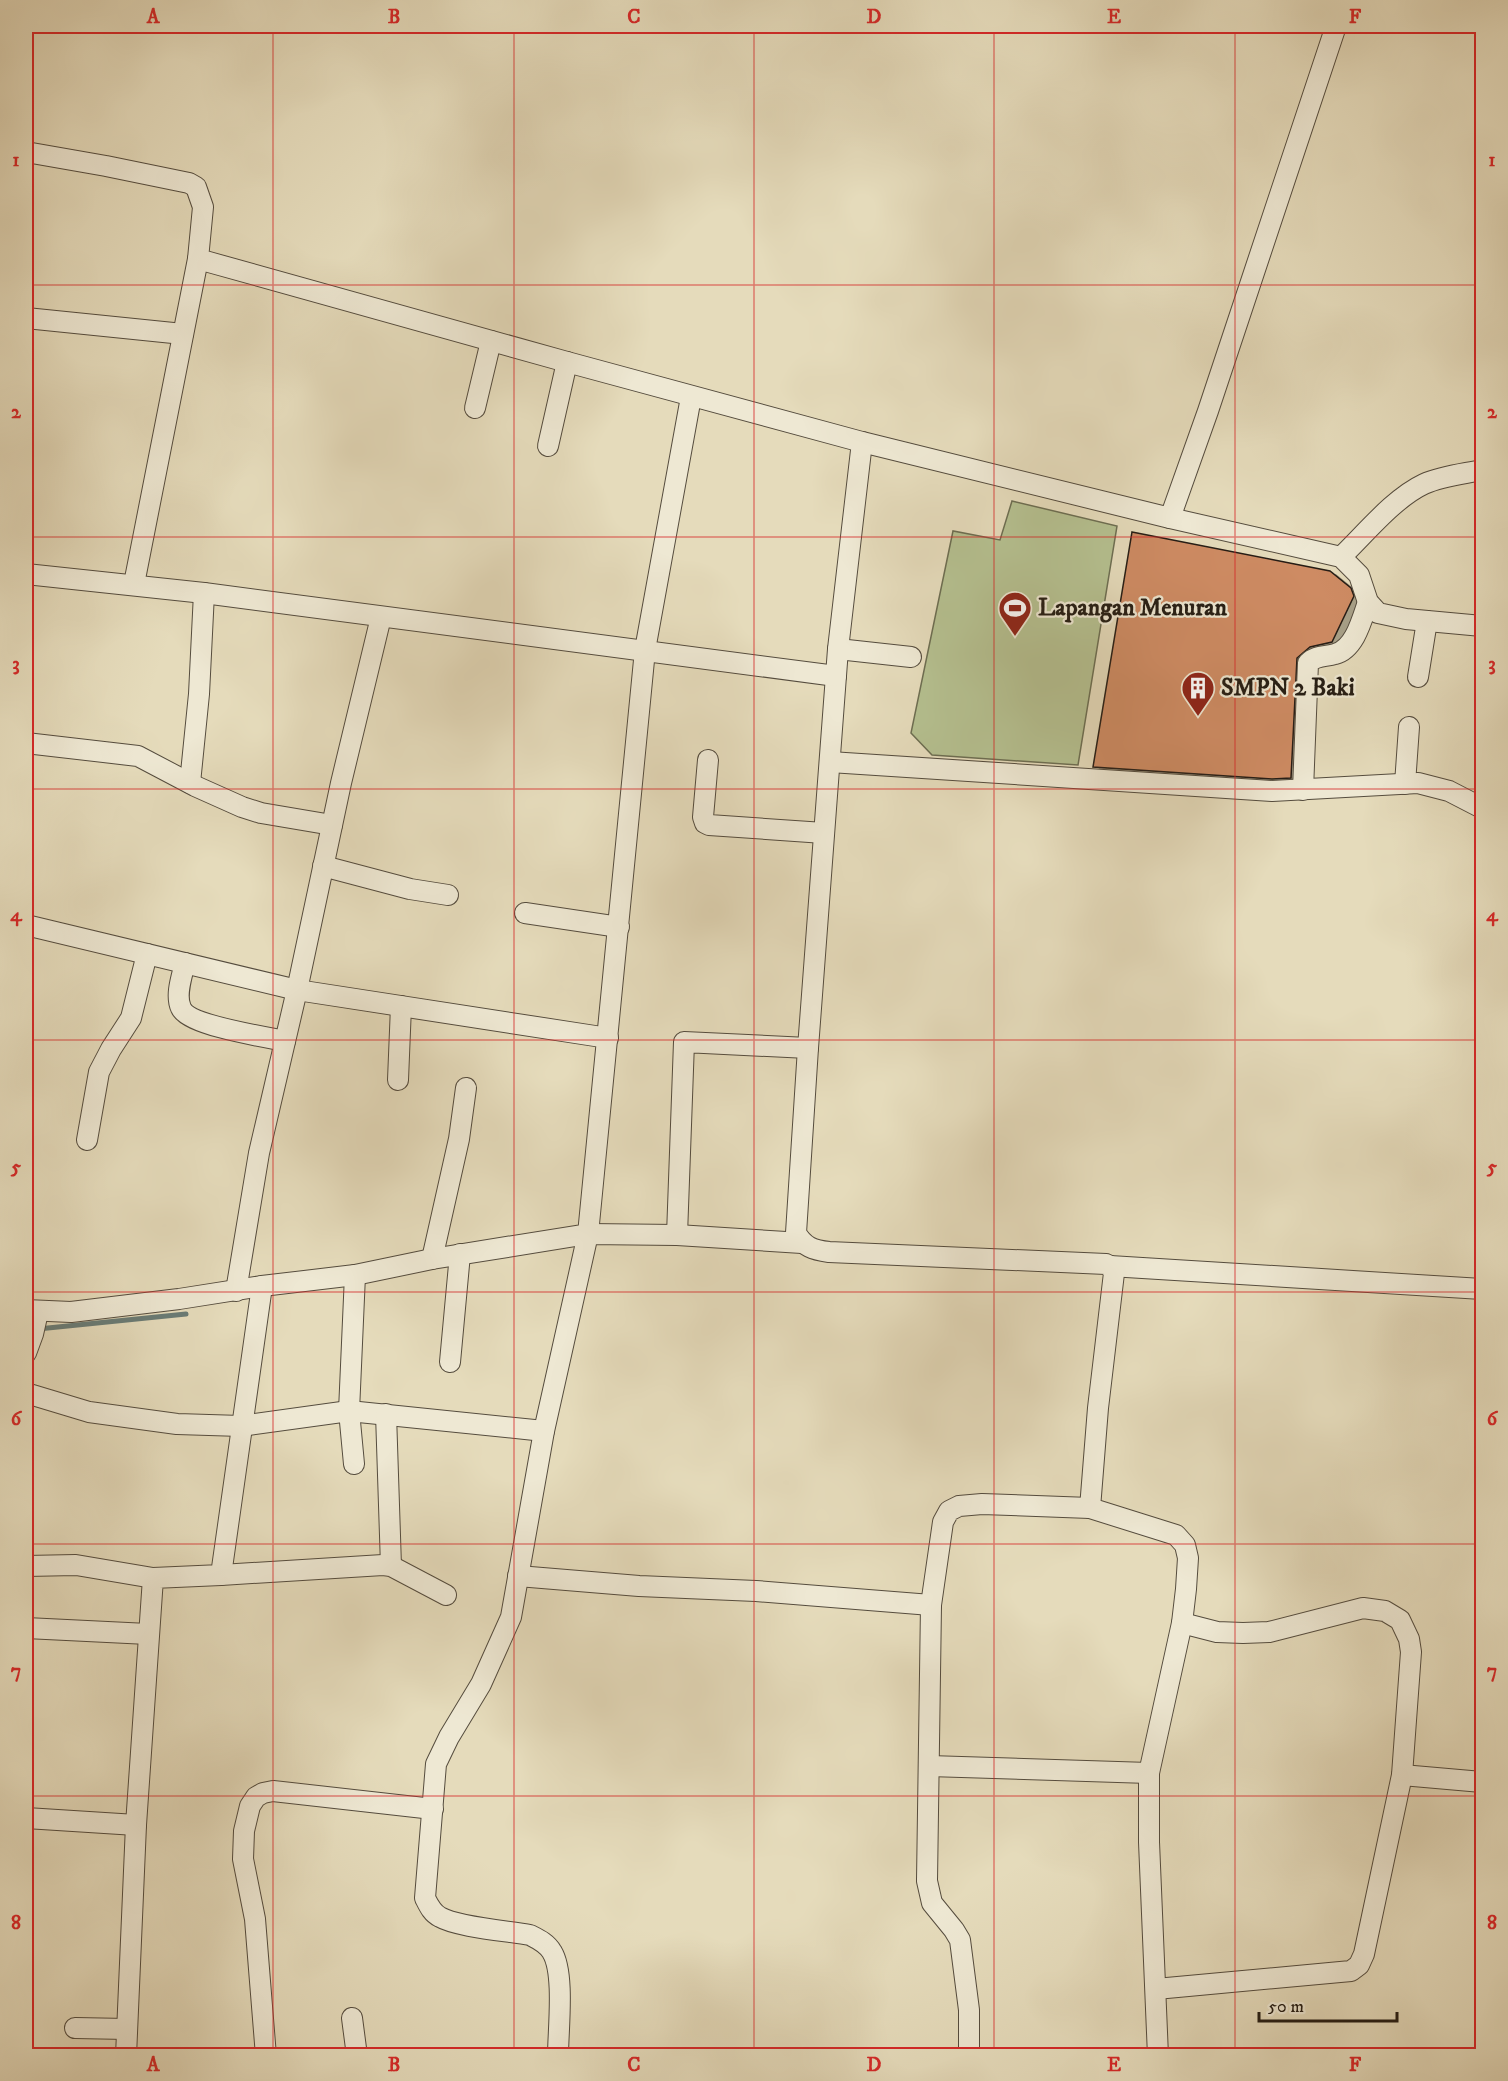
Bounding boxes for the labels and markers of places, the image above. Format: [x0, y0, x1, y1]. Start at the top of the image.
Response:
sports icon: Lapangan Menuran [997, 590, 1033, 637]
place label: Lapangan Menuran [1038, 593, 1228, 623]
building icon: SMPN 2 Baki [1180, 670, 1216, 717]
place label: SMPN 2 Baki [1221, 673, 1355, 703]

